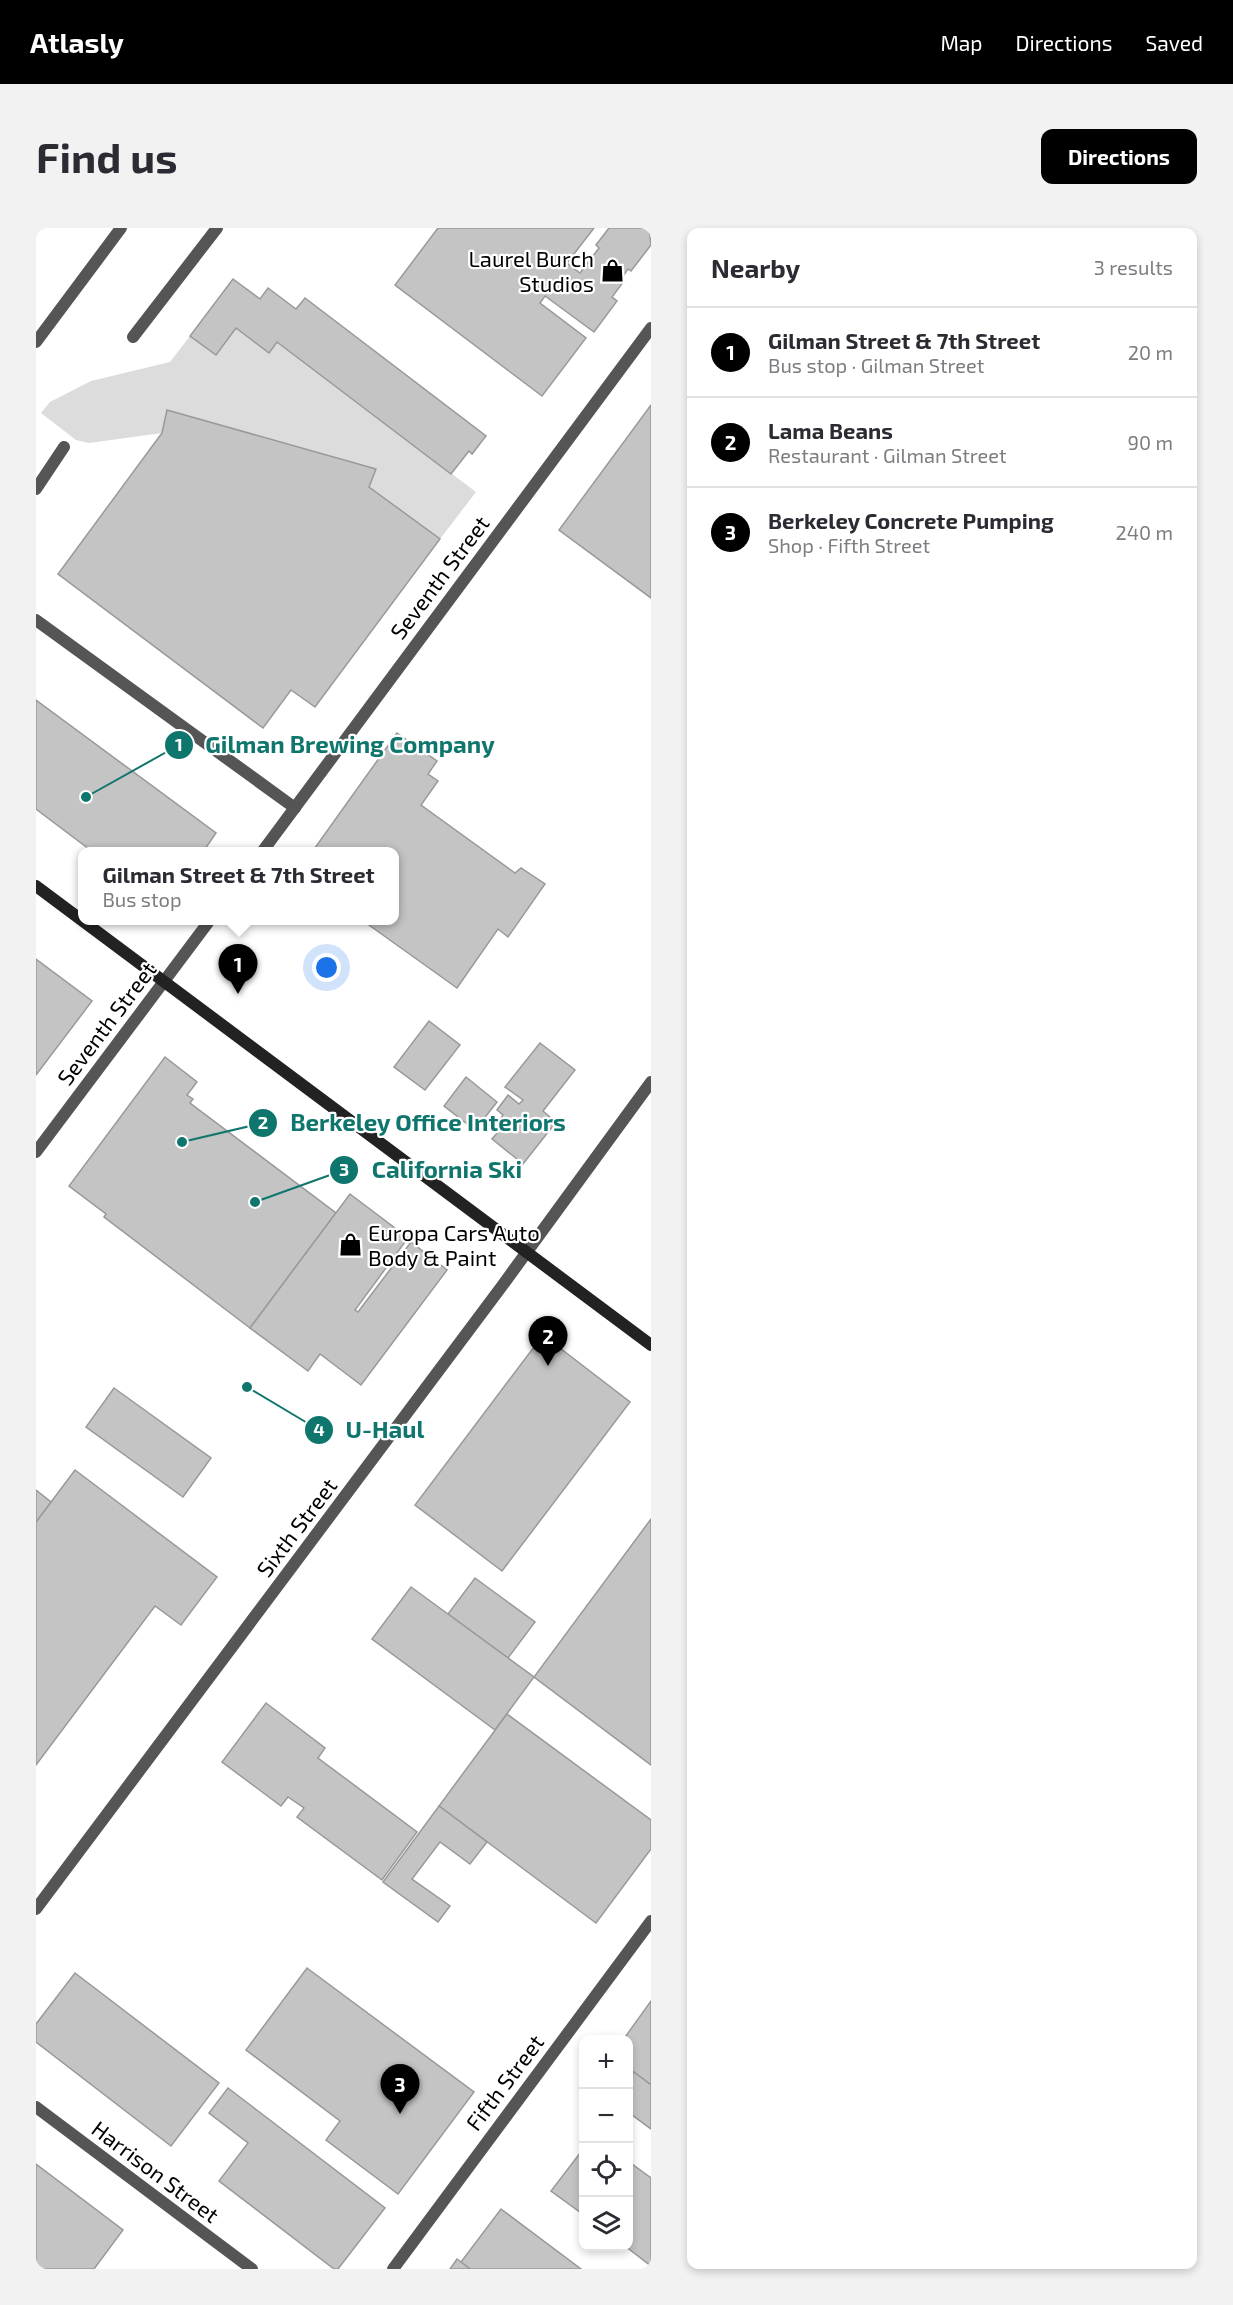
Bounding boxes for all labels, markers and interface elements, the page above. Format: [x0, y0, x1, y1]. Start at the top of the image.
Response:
text: Atlasly [30, 25, 124, 59]
text: Map [940, 30, 983, 55]
text: Directions [1016, 30, 1112, 55]
text: Saved [1145, 30, 1203, 55]
button: Directions [1041, 129, 1197, 184]
text: Find us [36, 131, 178, 181]
place label: Laurel Burch Studios [469, 245, 594, 296]
text: Nearby [711, 252, 800, 283]
text: 3 results [1094, 255, 1173, 279]
shop icon: Laurel Burch Studios [599, 258, 625, 284]
text: Gilman Street & 7th Street [768, 327, 1040, 353]
text: 1 [726, 340, 735, 364]
text: 20 m [1128, 340, 1173, 364]
text: Bus stop · Gilman Street [768, 353, 984, 377]
text: Lama Beans [768, 417, 893, 443]
text: 2 [725, 430, 736, 454]
text: 90 m [1128, 430, 1173, 454]
text: Restaurant · Gilman Street [768, 443, 1007, 467]
text: Berkeley Concrete Pumping [768, 507, 1054, 533]
street label: Seventh Street [384, 510, 494, 644]
text: 3 [725, 520, 736, 544]
text: 240 m [1115, 520, 1173, 544]
text: Shop · Fifth Street [768, 533, 930, 557]
callout: Gilman Brewing Company [164, 724, 507, 766]
text: Gilman Brewing Company [205, 729, 495, 758]
text: 1 [175, 733, 183, 755]
popup [78, 847, 399, 925]
text: Gilman Street & 7th Street [102, 861, 375, 887]
text: Bus stop [102, 887, 182, 911]
pin: 1 [218, 944, 258, 994]
your location [312, 953, 341, 982]
street label: Seventh Street [51, 956, 161, 1090]
callout: Berkeley Office Interiors [248, 1102, 578, 1144]
text: Berkeley Office Interiors [290, 1107, 566, 1136]
text: 2 [258, 1111, 268, 1133]
callout: California Ski [329, 1149, 534, 1191]
text: California Ski [372, 1154, 522, 1183]
text: 3 [339, 1158, 349, 1180]
place label: Europa Cars Auto Body & Paint [368, 1219, 540, 1270]
shop icon: Europa Cars Auto Body & Paint [337, 1232, 363, 1258]
pin: 2 [528, 1316, 568, 1366]
callout: U-Haul [304, 1409, 437, 1451]
text: U-Haul [346, 1414, 425, 1443]
text: 4 [313, 1418, 325, 1440]
street label: Sixth Street [251, 1473, 341, 1581]
street label: Fifth Street [460, 2029, 548, 2135]
map controls [579, 2035, 633, 2251]
button: + [579, 2035, 633, 2089]
pin: 3 [380, 2064, 420, 2114]
button: − [579, 2089, 633, 2143]
street label: Harrison Street [87, 2115, 225, 2227]
button: locate [579, 2143, 633, 2197]
button: layers [579, 2197, 633, 2251]

